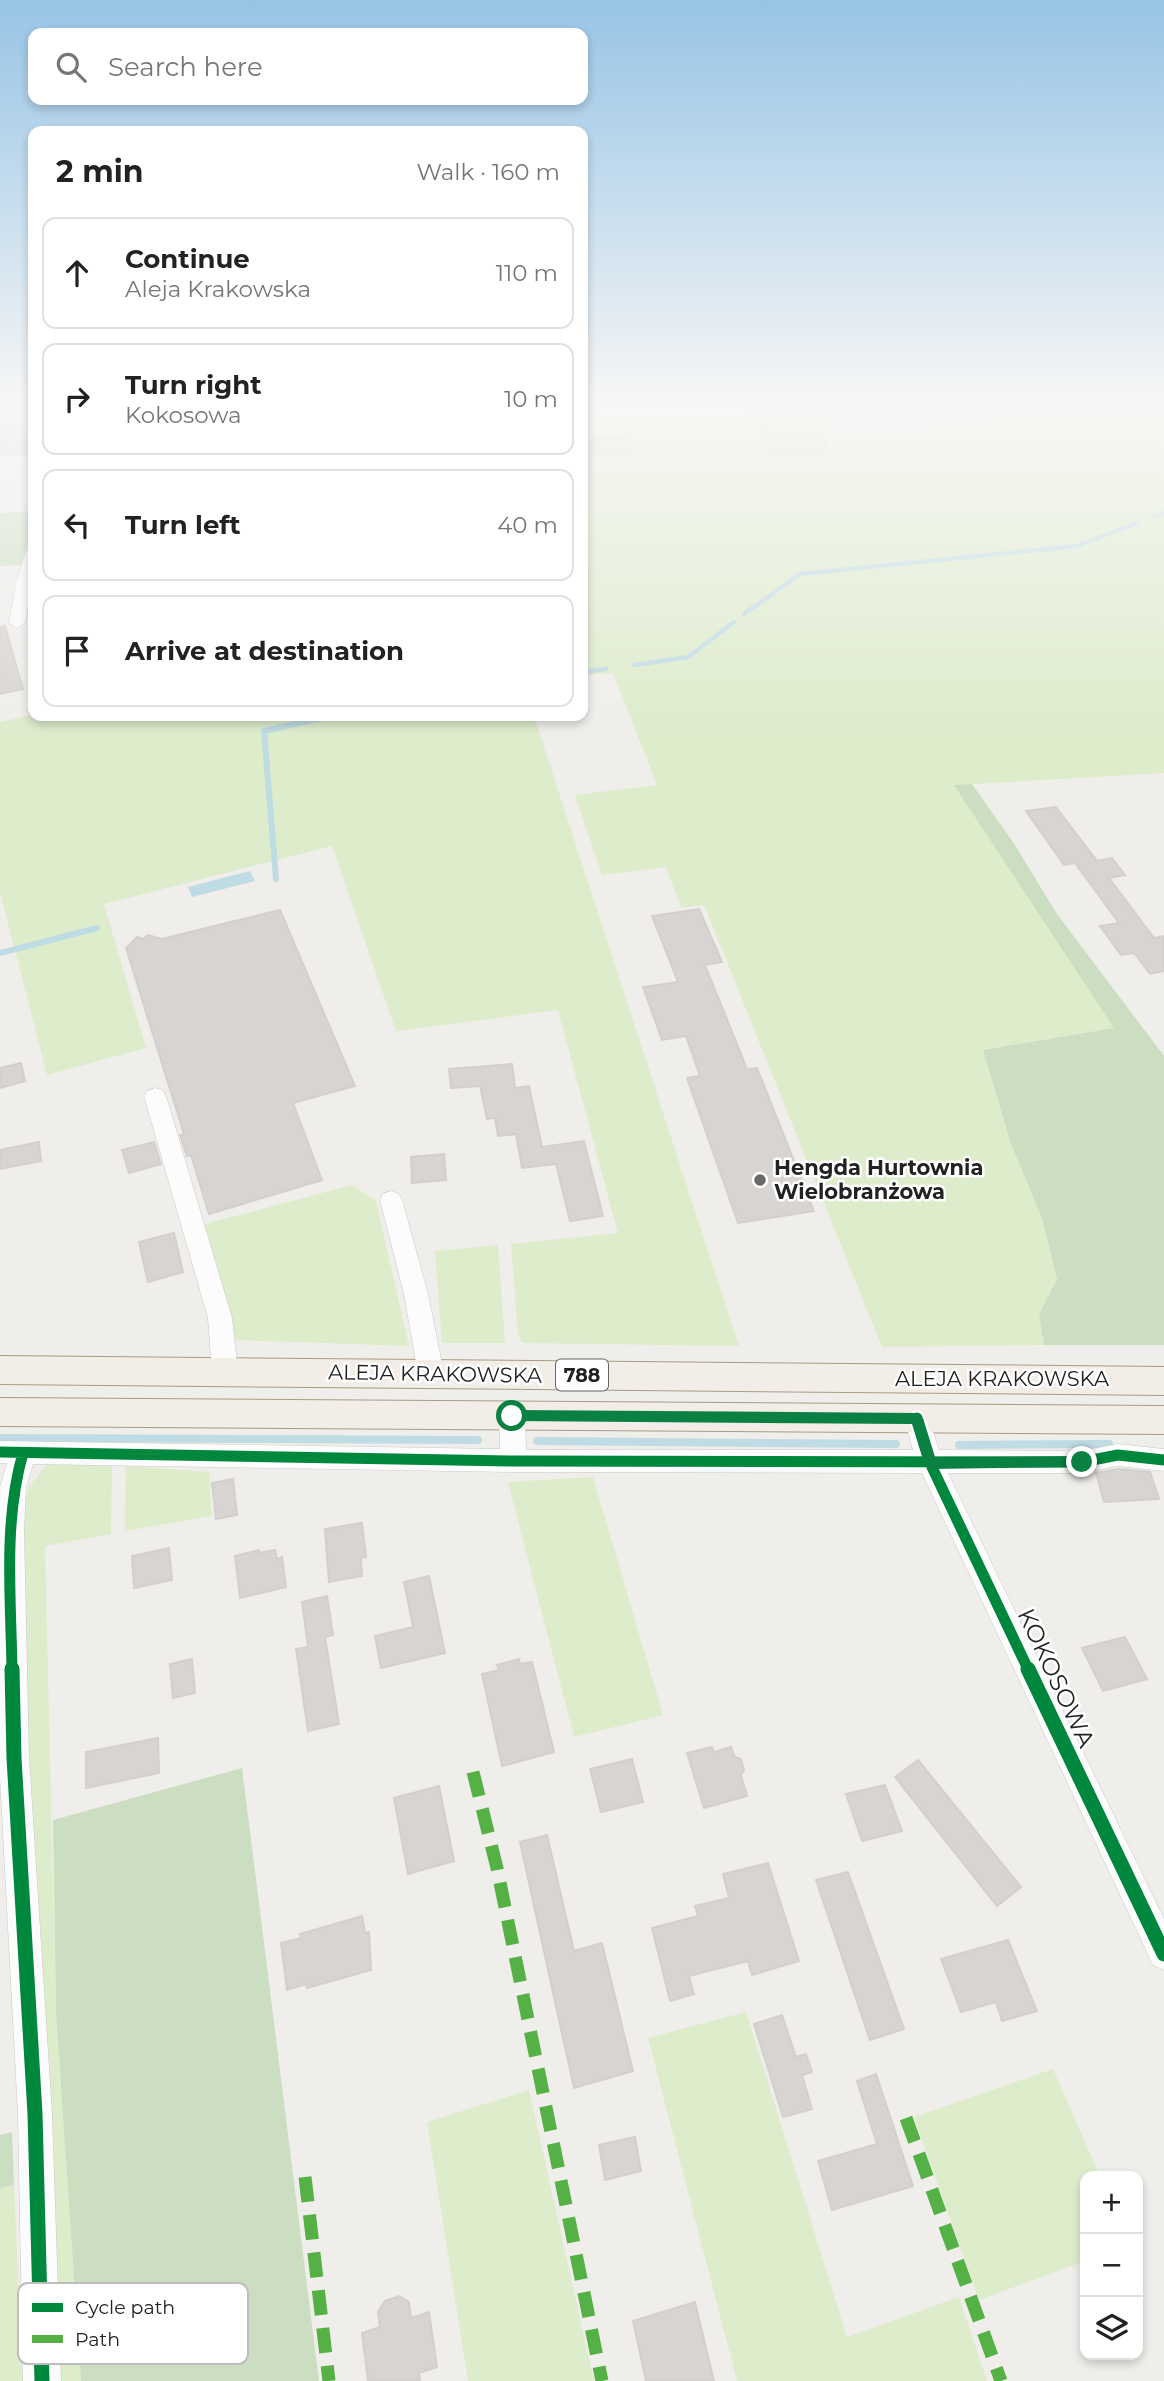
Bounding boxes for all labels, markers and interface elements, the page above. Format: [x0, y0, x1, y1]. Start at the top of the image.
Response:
search box [28, 28, 588, 105]
icon: search [52, 48, 90, 86]
text: Search here [108, 51, 263, 83]
text: 2 min [56, 153, 143, 190]
text: Walk · 160 m [416, 158, 560, 186]
text: Continue [125, 243, 250, 275]
icon: ahead [58, 254, 96, 292]
text: 110 m [496, 259, 558, 287]
text: Aleja Krakowska [125, 275, 311, 303]
text: Turn right [125, 369, 261, 401]
icon: right [58, 380, 96, 418]
text: 10 m [504, 385, 558, 413]
text: Kokosowa [125, 401, 242, 429]
icon: left [58, 506, 96, 544]
text: Turn left [125, 509, 241, 541]
text: 40 m [497, 511, 558, 539]
icon: arrive [58, 632, 96, 670]
text: Arrive at destination [125, 635, 404, 667]
place label: Hengda Hurtownia Wielobranżowa [774, 1155, 983, 1204]
marker: Hengda Hurtownia Wielobranżowa [752, 1172, 768, 1188]
street label: ALEJA KRAKOWSKA [328, 1359, 543, 1388]
road number: 788 [556, 1359, 608, 1390]
street label: ALEJA KRAKOWSKA [895, 1366, 1110, 1391]
route start [496, 1400, 527, 1431]
route end [1066, 1446, 1097, 1477]
street label: KOKOSOWA [1012, 1604, 1102, 1753]
map controls [1080, 2171, 1143, 2360]
button: + [1080, 2171, 1143, 2234]
button: − [1080, 2234, 1143, 2297]
legend [18, 2283, 248, 2364]
text: Cycle path [75, 2296, 175, 2319]
button: layers [1080, 2297, 1143, 2360]
text: Path [75, 2328, 120, 2351]

